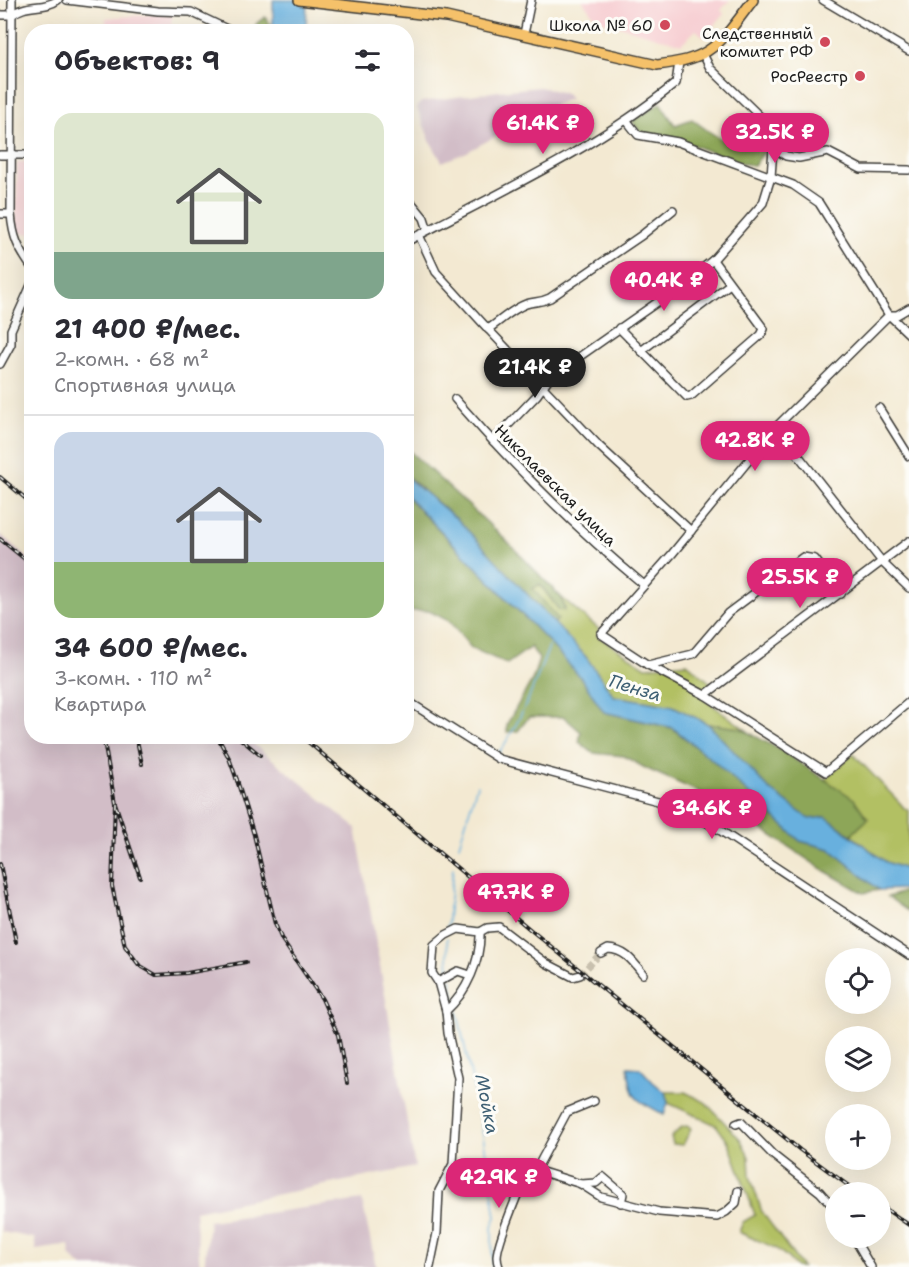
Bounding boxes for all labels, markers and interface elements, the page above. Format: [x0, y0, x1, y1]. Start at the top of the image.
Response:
place label: Школа № 60 [549, 15, 653, 36]
marker: Школа № 60 [658, 18, 672, 32]
place label: Следственный комитет РФ [702, 23, 813, 62]
marker: Следственный комитет РФ [818, 35, 832, 49]
text: Объектов: 9 [54, 43, 220, 78]
icon: filters [351, 44, 384, 77]
place label: РосРеестр [771, 66, 848, 87]
marker: РосРеестр [853, 69, 867, 83]
pin: 61.4K ₽ [488, 104, 598, 155]
text: 61.4K ₽ [506, 110, 580, 136]
pin: 32.5K ₽ [720, 113, 830, 164]
text: 32.5K ₽ [735, 119, 815, 145]
icon: home [165, 152, 273, 260]
pin: 40.4K ₽ [609, 261, 719, 312]
text: 40.4K ₽ [624, 267, 704, 293]
text: 21 400 ₽/мес. [54, 311, 241, 346]
text: 2-комн. · 68 m² [54, 346, 209, 372]
pin: 21.4K ₽ [480, 348, 590, 399]
text: 21.4K ₽ [498, 354, 572, 380]
text: Спортивная улица [54, 372, 236, 398]
street label: Николаевская улица [490, 420, 621, 551]
pin: 42.8K ₽ [700, 421, 810, 472]
text: 42.8K ₽ [715, 427, 795, 453]
icon: home [165, 471, 273, 579]
pin: 25.5K ₽ [745, 558, 855, 609]
text: 25.5K ₽ [761, 564, 839, 590]
text: 34 600 ₽/мес. [54, 630, 248, 665]
text: 3-комн. · 110 m² [54, 665, 212, 691]
water label: Пенза [606, 669, 664, 707]
text: Квартира [54, 691, 146, 717]
pin: 34.6K ₽ [657, 789, 767, 840]
text: 34.6K ₽ [672, 795, 752, 821]
pin: 47.7K ₽ [461, 873, 571, 924]
text: 47.7K ₽ [477, 879, 555, 905]
map controls [825, 948, 891, 1248]
button: locate [825, 948, 891, 1014]
button: layers [825, 1026, 891, 1092]
water label: Мойка [469, 1072, 505, 1136]
button: + [825, 1104, 891, 1170]
pin: 42.9K ₽ [444, 1158, 554, 1209]
text: 42.9K ₽ [460, 1164, 538, 1190]
button: − [825, 1182, 891, 1248]

